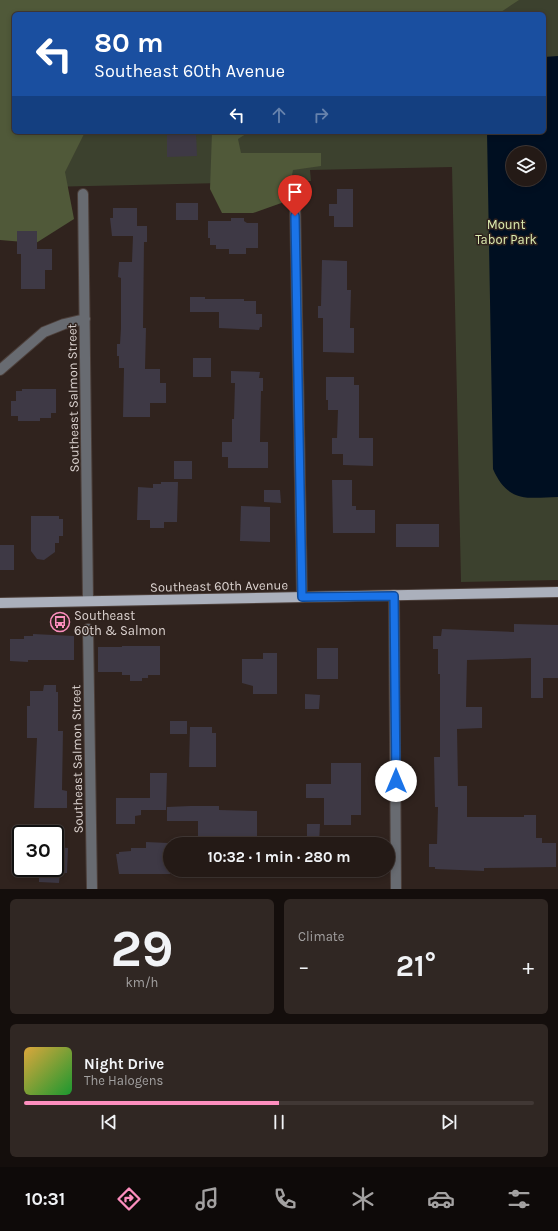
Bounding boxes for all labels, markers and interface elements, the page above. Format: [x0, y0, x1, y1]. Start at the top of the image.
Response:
text: 80 m [94, 26, 163, 59]
icon: left [28, 28, 80, 80]
text: Southeast 60th Avenue [94, 60, 285, 82]
icon: left [226, 104, 248, 126]
icon: ahead [268, 104, 290, 126]
icon: right [310, 104, 332, 126]
map controls [506, 146, 546, 186]
button: layers [506, 146, 546, 186]
pin [278, 175, 312, 216]
icon: arrive [284, 181, 306, 203]
park label: Mount Tabor Park [475, 217, 537, 247]
street label: Southeast Salmon Street [64, 323, 82, 472]
street label: Southeast 60th Avenue [150, 577, 288, 595]
place label: Southeast 60th & Salmon [74, 608, 166, 638]
bus stop icon: Southeast 60th & Salmon [49, 611, 71, 633]
street label: Southeast Salmon Street [68, 684, 86, 833]
position arrow [375, 760, 417, 802]
speed limit sign: 30 [12, 825, 64, 877]
text: 10:32 · 1 min · 280 m [208, 848, 350, 866]
text: 29 [110, 918, 174, 979]
text: Climate [298, 929, 344, 944]
text: 21° [396, 948, 436, 984]
text: − [298, 954, 310, 980]
text: + [522, 954, 534, 980]
text: km/h [126, 975, 158, 990]
text: Night Drive [84, 1055, 164, 1073]
text: The Halogens [84, 1073, 163, 1088]
icon: previous [98, 1111, 120, 1133]
icon: pause [268, 1111, 290, 1133]
icon: next [438, 1111, 460, 1133]
icon: directions [115, 1185, 143, 1213]
icon: music [193, 1185, 221, 1213]
icon: phone [271, 1185, 299, 1213]
icon: climate [349, 1185, 377, 1213]
icon: car [427, 1185, 455, 1213]
icon: filters [505, 1185, 533, 1213]
text: 10:31 [25, 1188, 65, 1210]

